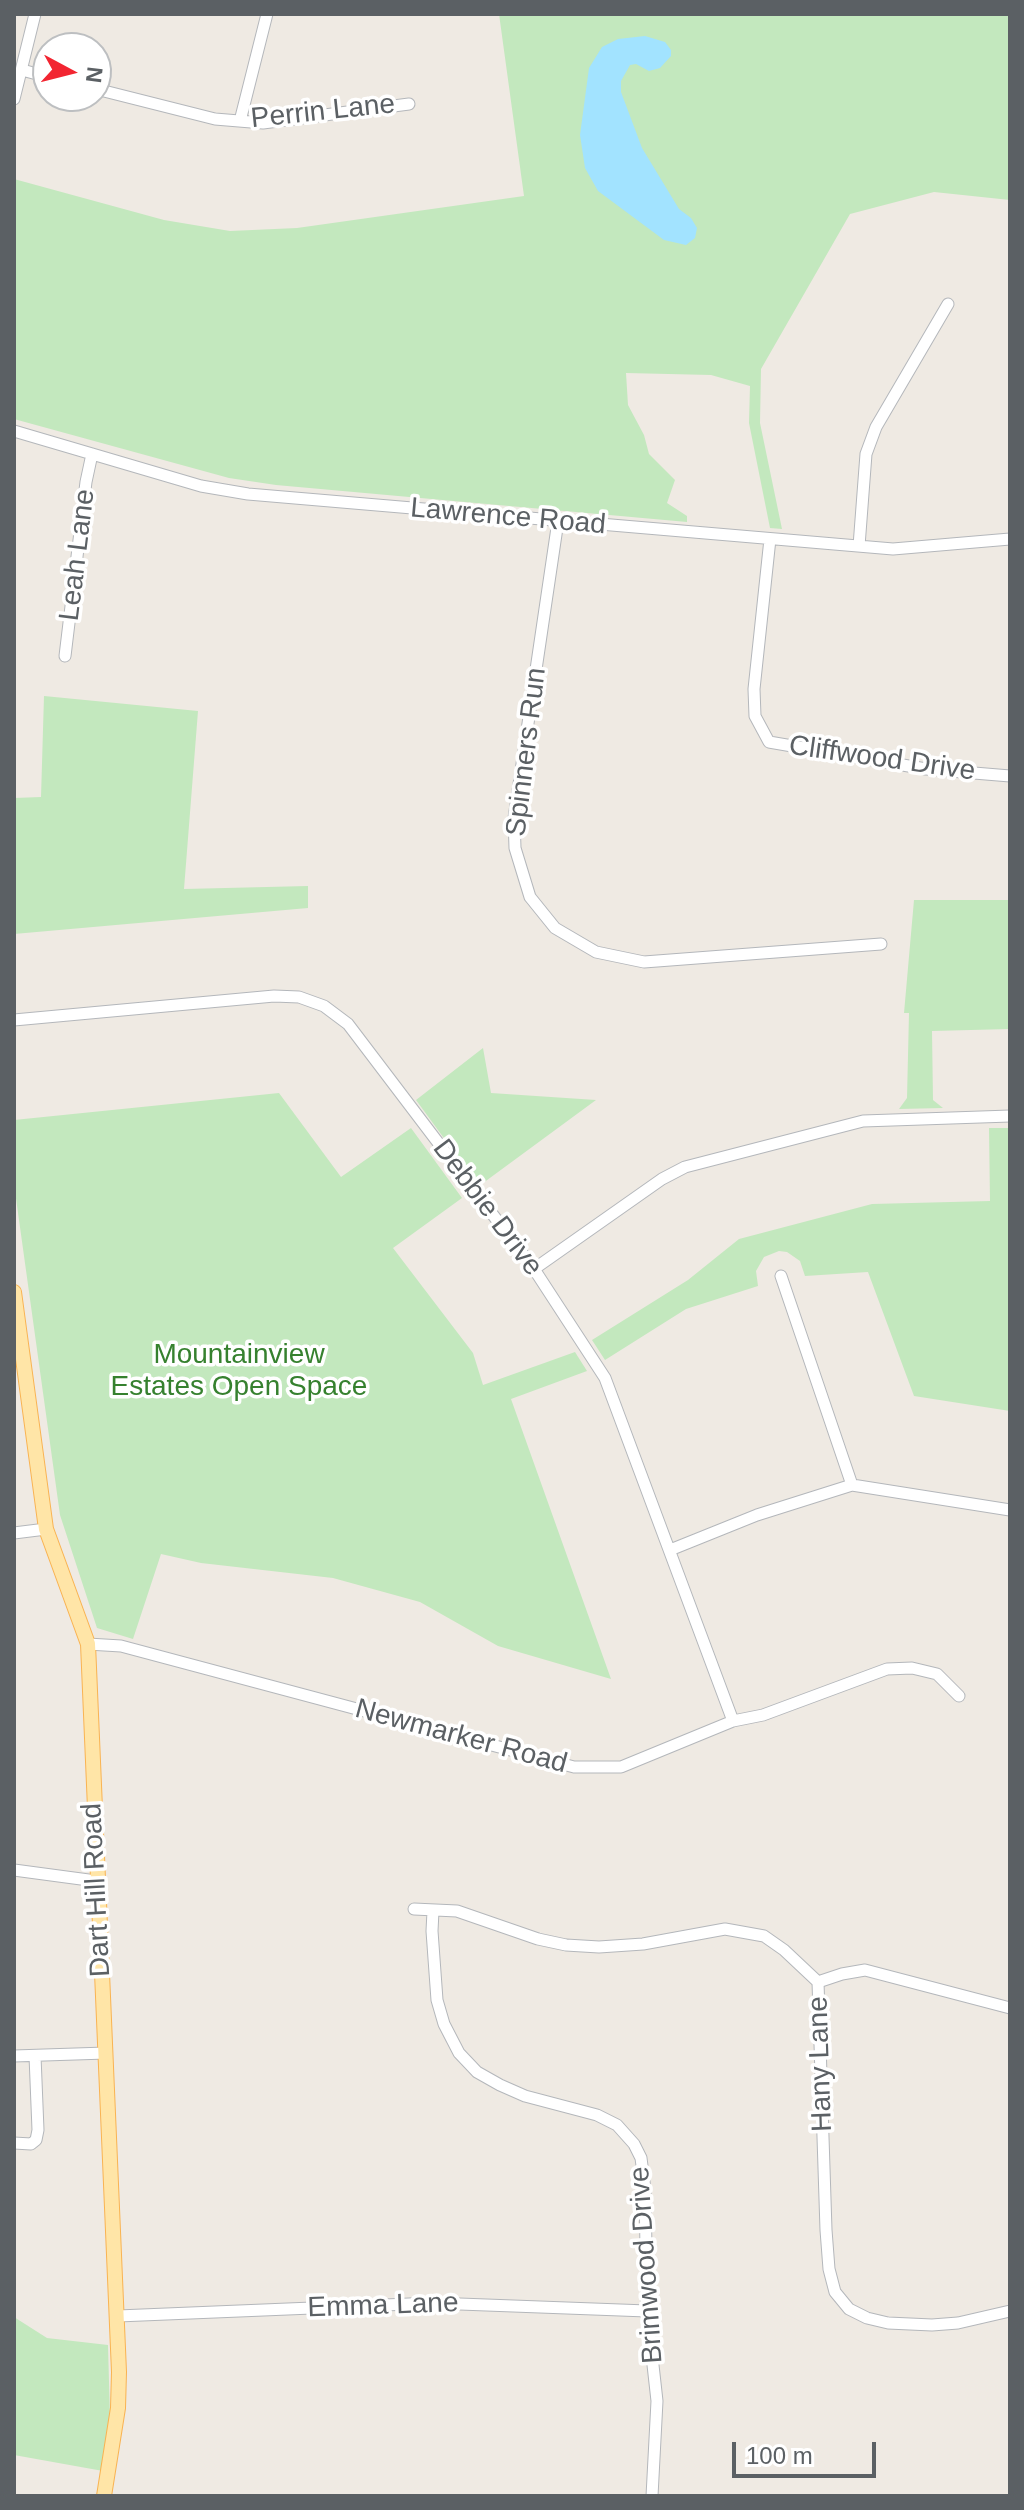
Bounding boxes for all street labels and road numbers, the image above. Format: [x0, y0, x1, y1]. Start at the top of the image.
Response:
street label: Perrin Lane [249, 88, 397, 136]
street label: Leah Lane [53, 487, 103, 623]
street label: Lawrence Road [409, 492, 607, 542]
street label: Spinners Run [500, 666, 554, 838]
street label: Cliffwood Drive [787, 729, 977, 789]
street label: Debbie Drive [425, 1133, 549, 1283]
street label: Newmarker Road [351, 1693, 571, 1781]
street label: Dart Hill Road [76, 1802, 118, 1978]
street label: Hany Lane [802, 1996, 840, 2132]
street label: Brimwood Drive [623, 2165, 671, 2365]
street label: Emma Lane [307, 2287, 459, 2325]

